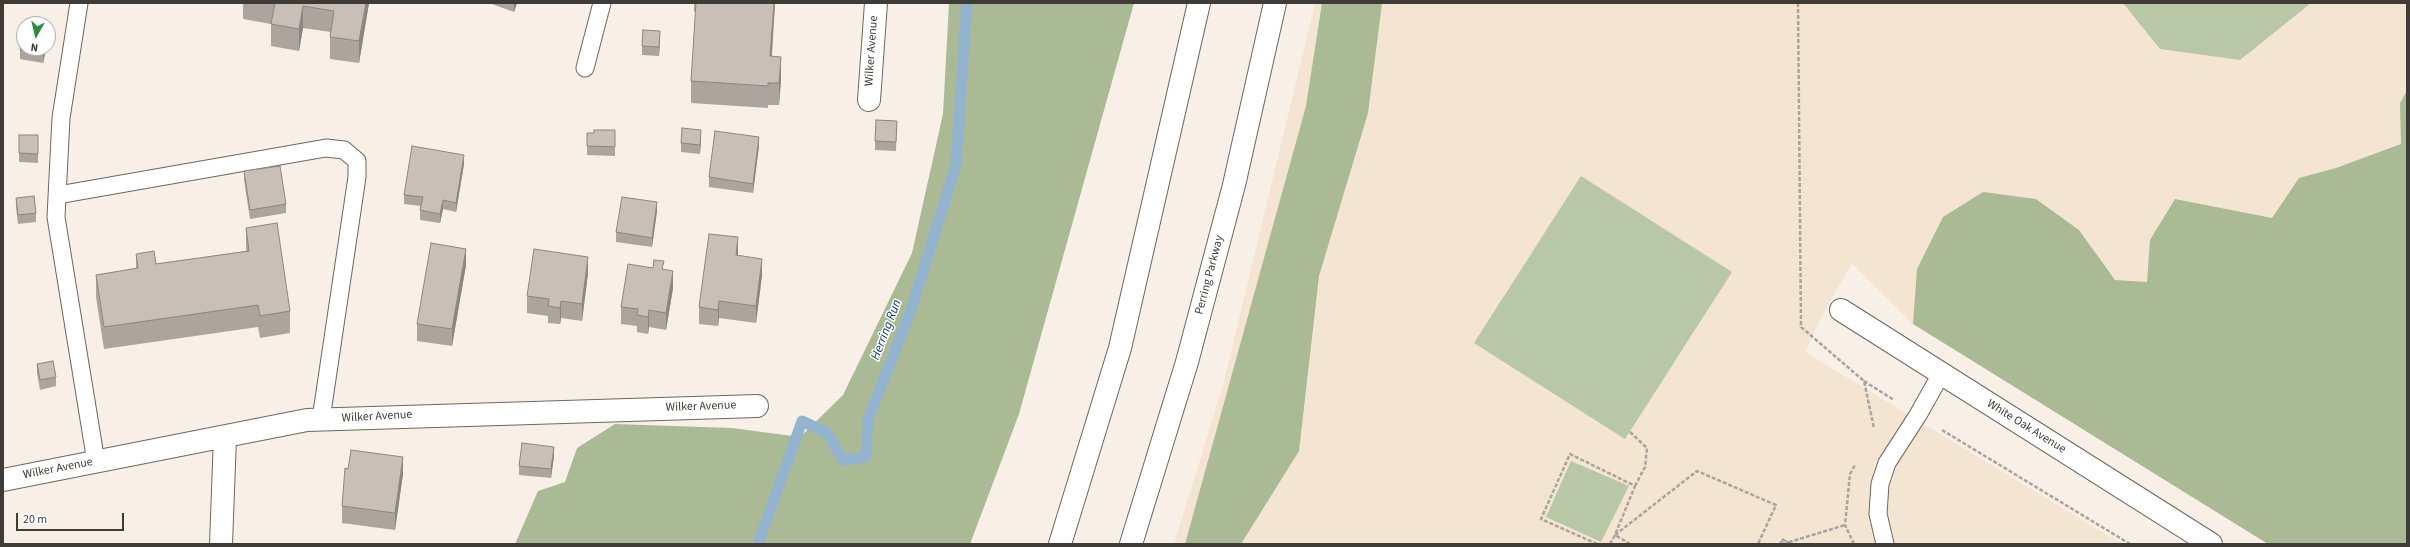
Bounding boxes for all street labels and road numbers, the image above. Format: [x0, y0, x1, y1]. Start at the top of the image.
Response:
street label: Wilker Avenue [862, 15, 882, 87]
street label: Perring Parkway [1193, 234, 1227, 316]
street label: White Oak Avenue [1984, 397, 2068, 457]
street label: Wilker Avenue [665, 399, 737, 415]
street label: Wilker Avenue [341, 408, 413, 426]
street label: Wilker Avenue [22, 455, 94, 483]

